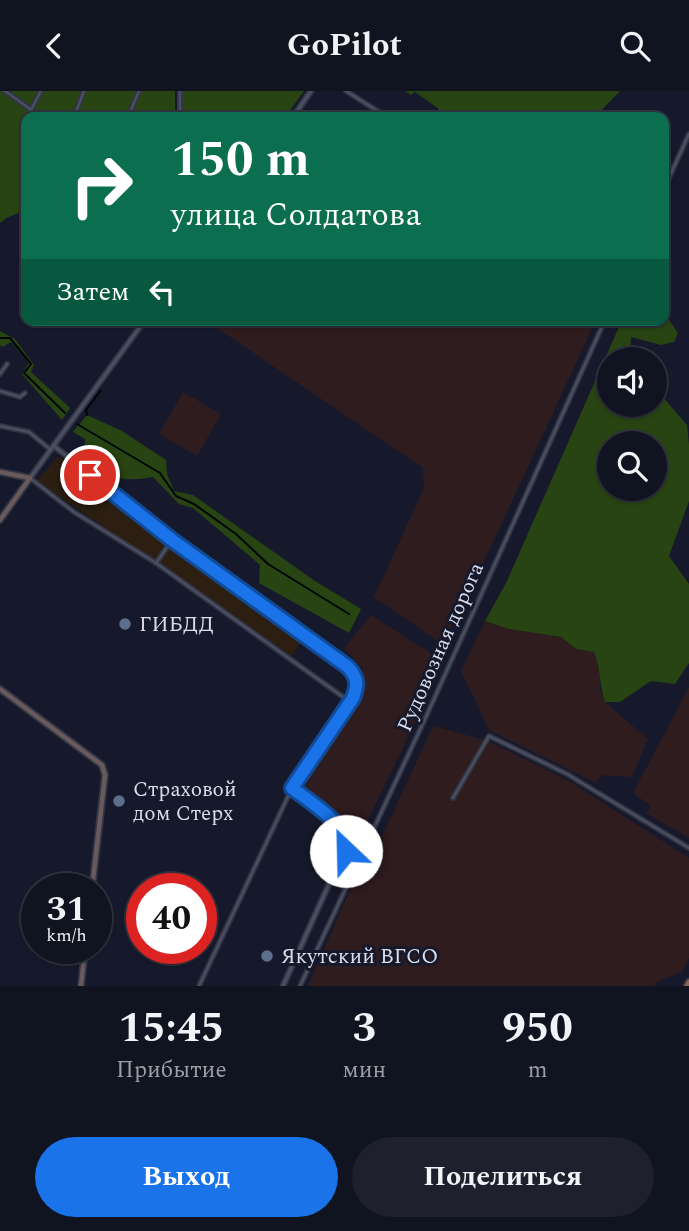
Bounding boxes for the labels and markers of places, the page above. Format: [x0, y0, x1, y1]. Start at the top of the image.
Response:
pin [60, 445, 120, 505]
place label: ГИБДД [139, 609, 214, 641]
marker: ГИБДД [117, 616, 133, 632]
place label: Страховой дом Стерх [133, 774, 237, 830]
marker: Страховой дом Стерх [111, 793, 127, 809]
place label: Якутский ВГСО [281, 941, 438, 973]
marker: Якутский ВГСО [259, 948, 275, 964]

